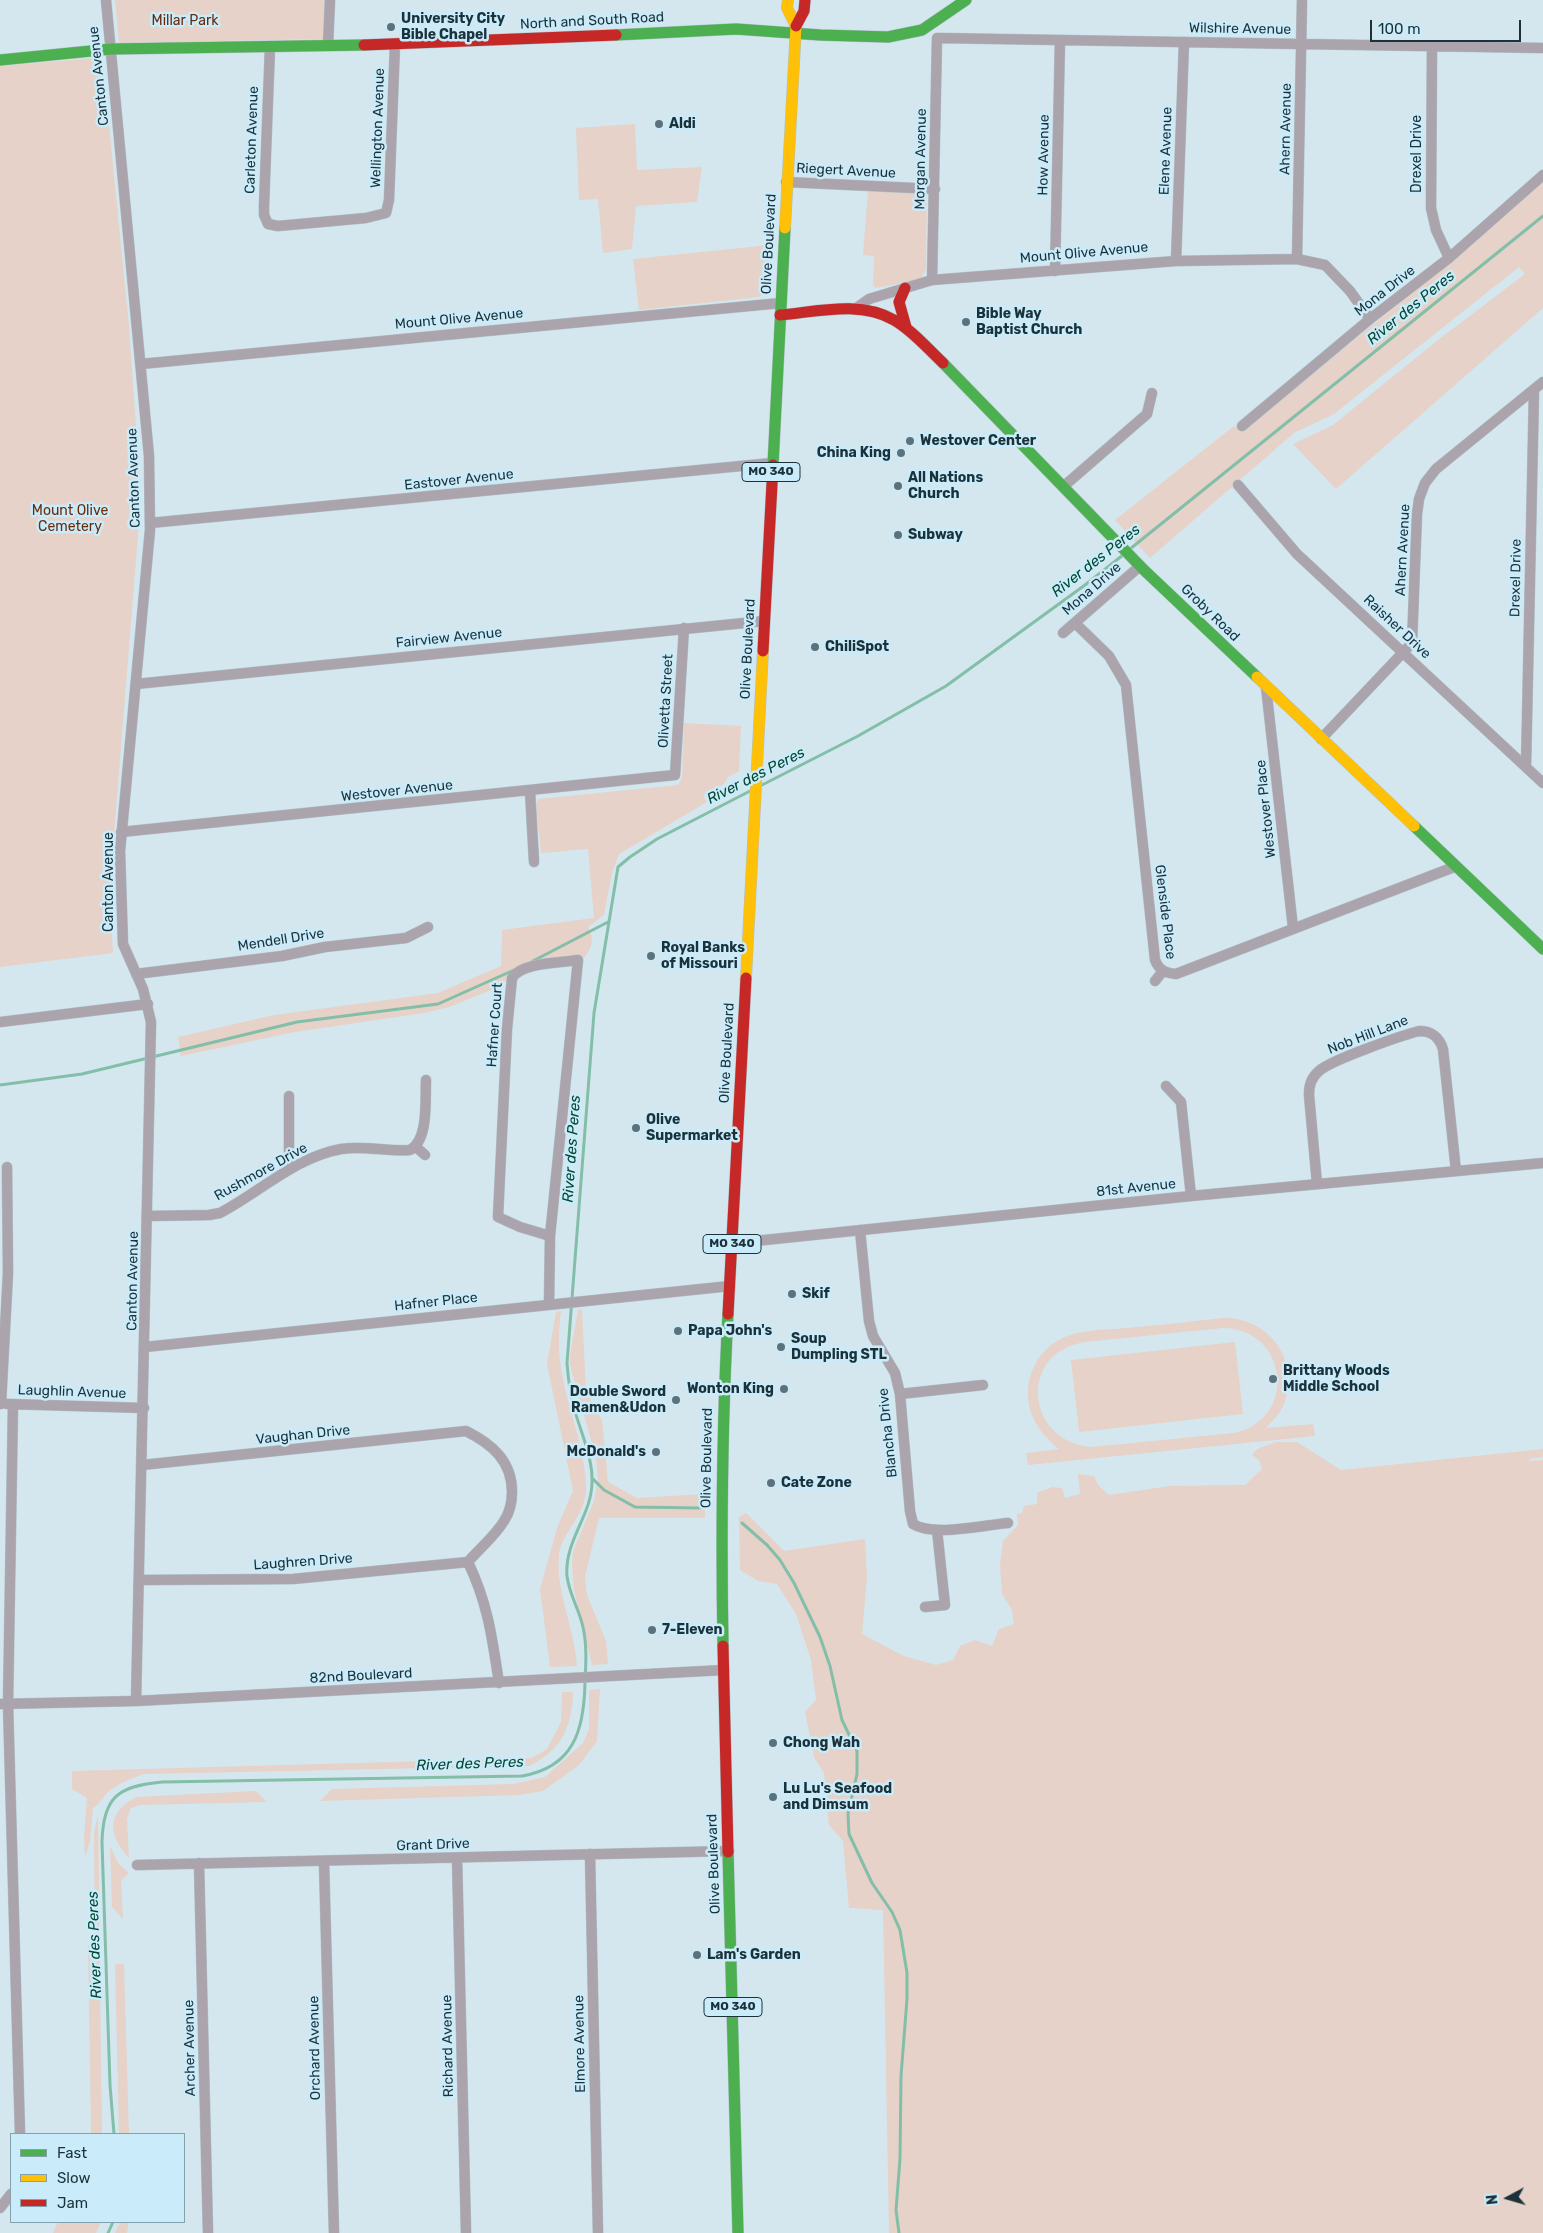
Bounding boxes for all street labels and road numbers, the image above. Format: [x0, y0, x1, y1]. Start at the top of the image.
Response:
street label: North and South Road [520, 9, 664, 33]
street label: Wilshire Avenue [1189, 20, 1291, 38]
street label: Canton Avenue [85, 25, 113, 127]
street label: Wellington Avenue [368, 68, 388, 188]
street label: Ahern Avenue [1277, 83, 1295, 175]
street label: Carleton Avenue [242, 86, 262, 194]
street label: Elene Avenue [1156, 106, 1176, 196]
street label: Morgan Avenue [912, 108, 930, 210]
street label: How Avenue [1035, 114, 1053, 196]
street label: Drexel Drive [1409, 115, 1425, 193]
street label: Riegert Avenue [796, 160, 896, 182]
street label: Olive Boulevard [758, 193, 780, 295]
street label: Mount Olive Avenue [1019, 239, 1149, 267]
street label: Mona Drive [1351, 262, 1419, 320]
street label: Mount Olive Avenue [394, 305, 524, 333]
street label: Canton Avenue [124, 428, 144, 528]
road number: MO 340 [742, 462, 800, 482]
street label: Eastover Avenue [404, 466, 514, 494]
street label: Ahern Avenue [1392, 504, 1414, 596]
street label: Drexel Drive [1507, 539, 1525, 617]
street label: Mona Drive [1059, 559, 1125, 619]
street label: Groby Road [1177, 581, 1243, 645]
street label: Raisher Drive [1360, 591, 1434, 663]
street label: Olive Boulevard [737, 598, 759, 700]
street label: Fairview Avenue [395, 624, 503, 652]
street label: Olivetta Street [655, 654, 677, 748]
street label: Westover Place [1252, 759, 1280, 859]
street label: Westover Avenue [340, 777, 454, 805]
street label: Canton Avenue [101, 832, 117, 932]
street label: Glenside Place [1151, 864, 1179, 960]
street label: Mendell Drive [236, 925, 326, 955]
street label: Hafner Court [484, 982, 506, 1068]
street label: Olive Boulevard [716, 1002, 738, 1104]
street label: Nob Hill Lane [1325, 1012, 1411, 1058]
street label: Rushmore Drive [211, 1139, 311, 1205]
street label: 81st Avenue [1095, 1175, 1177, 1201]
street label: Canton Avenue [124, 1231, 142, 1331]
road number: MO 340 [703, 1234, 761, 1254]
street label: Hafner Place [393, 1289, 479, 1315]
street label: Laughlin Avenue [17, 1382, 127, 1402]
street label: Blancha Drive [875, 1387, 901, 1479]
street label: Olive Boulevard [698, 1408, 716, 1508]
street label: Vaughan Drive [255, 1422, 351, 1448]
street label: Laughren Drive [253, 1550, 353, 1574]
street label: 82nd Boulevard [309, 1665, 413, 1687]
street label: Olive Boulevard [704, 1813, 724, 1915]
street label: Grant Drive [396, 1835, 470, 1855]
street label: Richard Avenue [439, 1995, 457, 2097]
street label: Elmore Avenue [571, 1995, 589, 2093]
street label: Orchard Avenue [306, 1996, 324, 2100]
road number: MO 340 [704, 1998, 762, 2016]
street label: Archer Avenue [181, 2000, 199, 2096]

